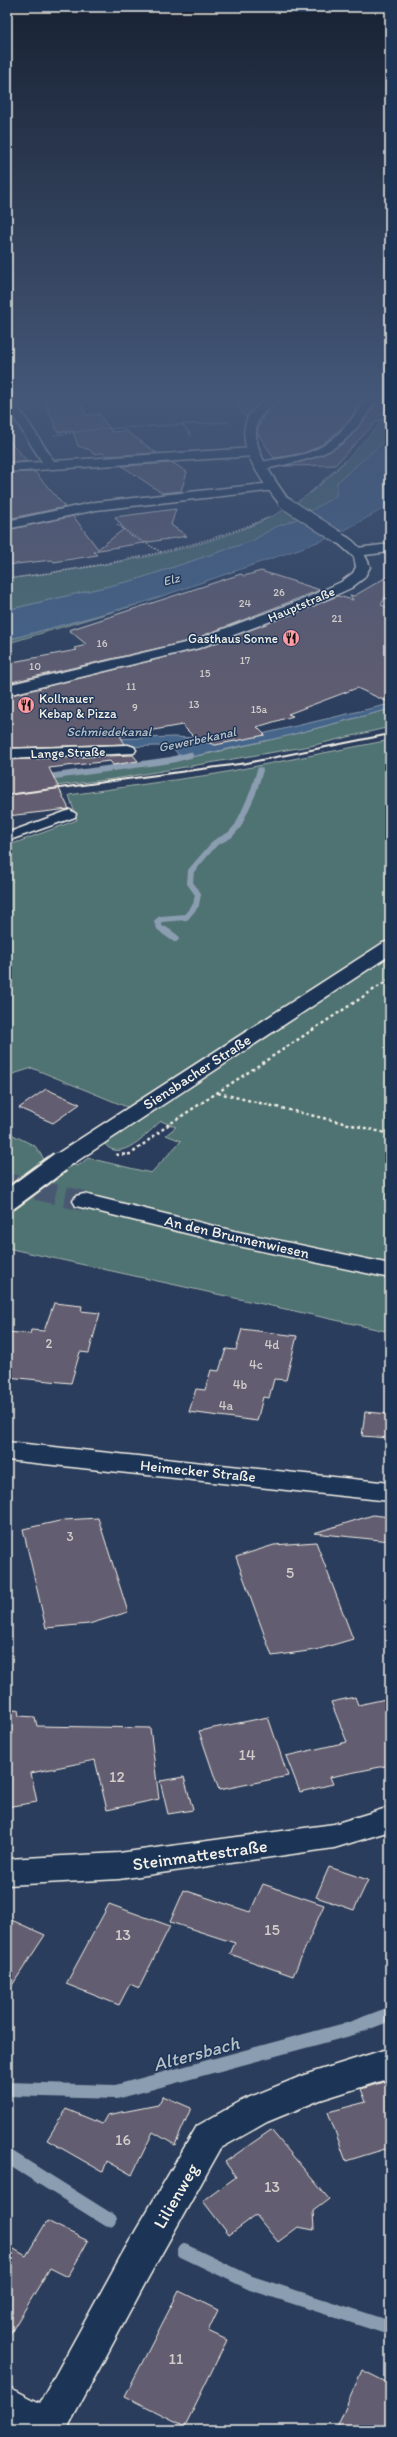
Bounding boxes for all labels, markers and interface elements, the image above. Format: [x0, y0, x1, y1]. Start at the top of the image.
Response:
water label: Elz [161, 570, 182, 589]
street label: Hauptstraße [266, 584, 337, 625]
house number: 26 [273, 586, 285, 599]
house number: 24 [239, 597, 252, 610]
house number: 21 [332, 612, 342, 625]
restaurant icon: Gasthaus Sonne [281, 628, 301, 648]
place label: Gasthaus Sonne [188, 631, 278, 646]
house number: 16 [97, 637, 108, 650]
house number: 17 [240, 654, 251, 667]
house number: 10 [29, 660, 41, 673]
house number: 15 [200, 667, 211, 680]
house number: 11 [126, 680, 136, 693]
place label: Kollnauer Kebap & Pizza [39, 691, 117, 721]
restaurant icon: Kollnauer Kebap & Pizza [16, 695, 36, 715]
house number: 13 [188, 698, 200, 711]
house number: 9 [132, 701, 138, 714]
house number: 15a [251, 703, 268, 716]
water label: Schmiedekanal [67, 724, 153, 739]
water label: Gewerbekanal [157, 724, 238, 755]
street label: Lange Straße [30, 744, 106, 761]
street label: Siensbacher Straße [140, 1030, 254, 1114]
street label: An den Brunnenwiesen [163, 1212, 312, 1263]
house number: 2 [46, 1336, 53, 1351]
house number: 4d [265, 1337, 280, 1352]
house number: 4c [249, 1357, 263, 1372]
house number: 4b [233, 1377, 248, 1392]
house number: 4a [219, 1398, 234, 1413]
street label: Heimecker Straße [139, 1456, 257, 1486]
house number: 3 [66, 1529, 74, 1544]
house number: 5 [286, 1563, 294, 1582]
house number: 14 [238, 1745, 256, 1764]
house number: 12 [109, 1767, 126, 1786]
street label: Steinmattestraße [131, 1835, 269, 1875]
house number: 15 [264, 1920, 280, 1939]
house number: 13 [115, 1925, 131, 1944]
water label: Altersbach [151, 2031, 242, 2076]
house number: 16 [115, 2130, 131, 2149]
street label: Lilienweg [149, 2159, 204, 2233]
house number: 13 [264, 2177, 280, 2196]
house number: 11 [169, 2349, 184, 2368]

